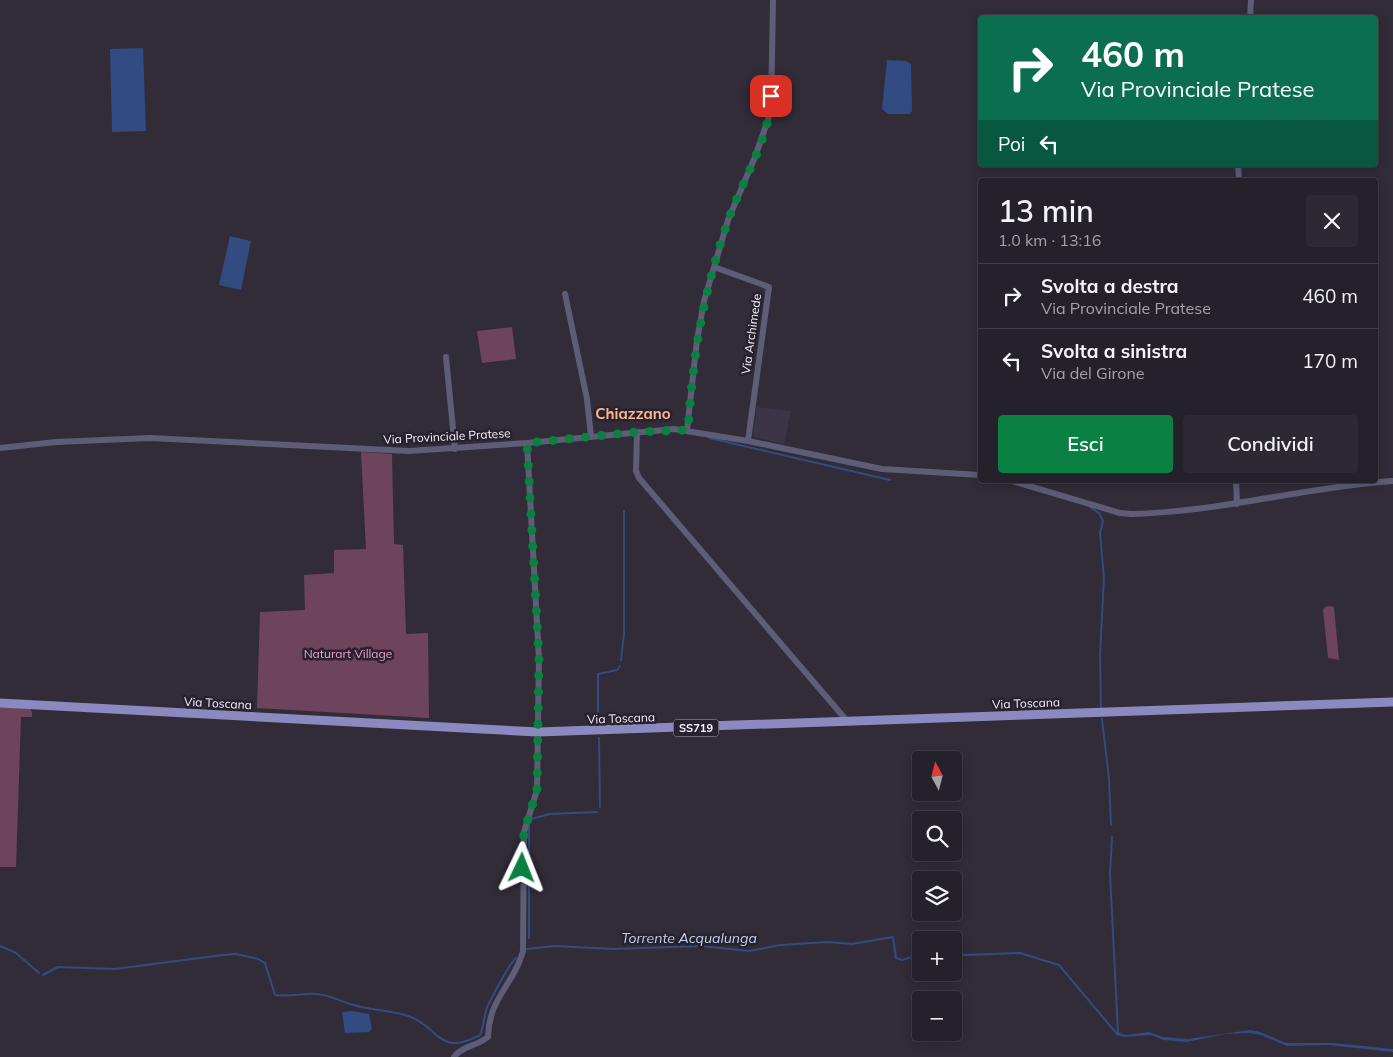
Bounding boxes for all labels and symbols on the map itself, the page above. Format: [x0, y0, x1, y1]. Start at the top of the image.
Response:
pin [750, 75, 792, 117]
street label: Via Archimede [738, 293, 764, 375]
district label: Chiazzano [595, 404, 671, 423]
street label: Via Provinciale Pratese [383, 425, 511, 447]
park label: Naturart Village [304, 646, 392, 661]
street label: Via Toscana [184, 694, 252, 712]
street label: Via Toscana [992, 694, 1060, 712]
street label: Via Toscana [587, 709, 655, 727]
road number: SS719 [674, 720, 718, 736]
north arrow [912, 751, 962, 801]
position arrow [495, 841, 547, 893]
water label: Torrente Acqualunga [621, 929, 757, 947]

